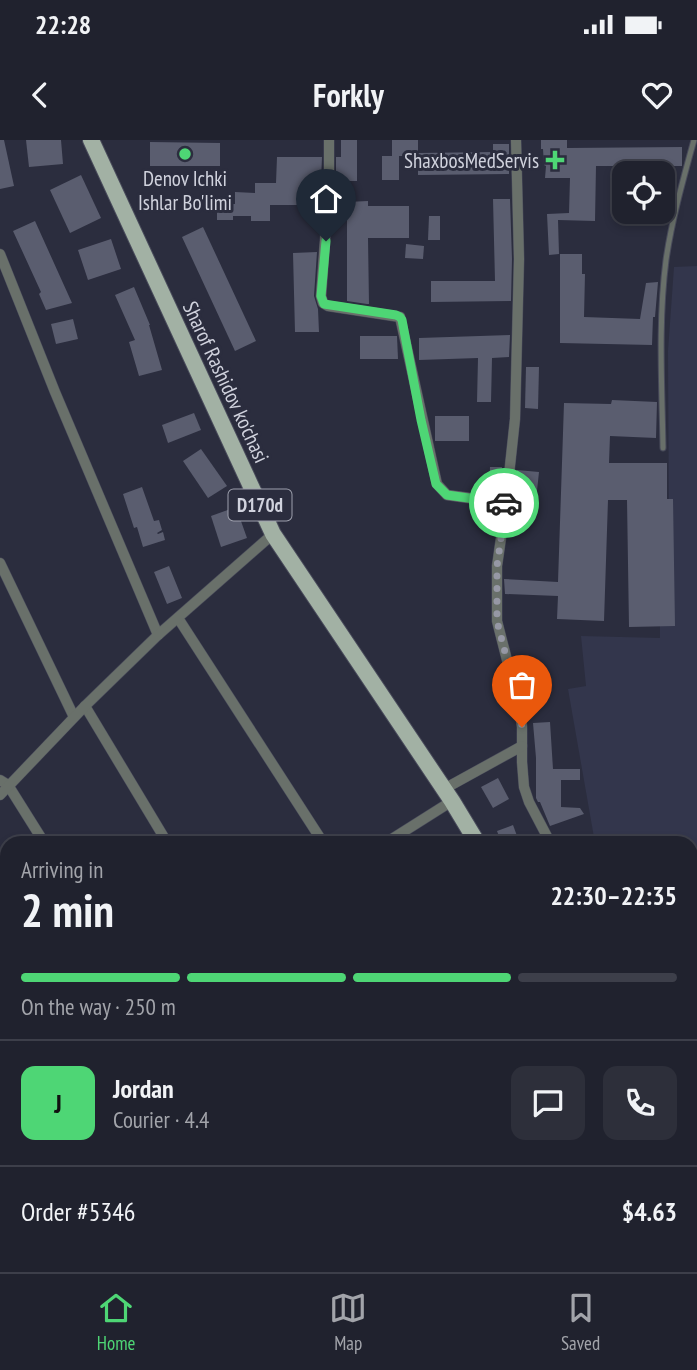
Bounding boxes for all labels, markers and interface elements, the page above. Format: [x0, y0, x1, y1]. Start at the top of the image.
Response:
text: 22:28 [35, 8, 91, 41]
text: Forkly [313, 74, 384, 116]
icon: back [21, 76, 59, 114]
icon: heart [638, 76, 676, 114]
marker: Denov Ichki Ishlar Bo'limi [177, 146, 193, 162]
place label: ShaxbosMedServis [404, 147, 539, 174]
marker: ShaxbosMedServis [545, 150, 565, 170]
map controls [612, 161, 675, 224]
button: locate [612, 161, 675, 224]
place label: Denov Ichki Ishlar Bo'limi [138, 165, 232, 216]
pin [296, 169, 356, 241]
icon: home [307, 180, 345, 218]
street label: Sharof Rashidov ko'chasi [177, 297, 275, 467]
courier [469, 468, 539, 538]
icon: car [485, 484, 523, 522]
road number: D170d [229, 490, 292, 520]
pin [492, 655, 552, 727]
icon: bag [503, 666, 541, 704]
text: Arriving in [21, 855, 103, 884]
text: 22:30–22:35 [550, 879, 677, 912]
text: 2 min [21, 880, 114, 940]
text: On the way · 250 m [21, 992, 176, 1021]
button: chat [511, 1066, 585, 1140]
button: phone [603, 1066, 677, 1140]
text: Jordan [113, 1072, 174, 1105]
text: J [54, 1087, 62, 1120]
text: Courier · 4.4 [113, 1105, 209, 1134]
text: Order #5346 [21, 1195, 136, 1228]
text: $4.63 [622, 1195, 677, 1228]
tab: Home [97, 1289, 135, 1355]
tab: Map [329, 1289, 367, 1355]
tab: Saved [561, 1289, 600, 1355]

